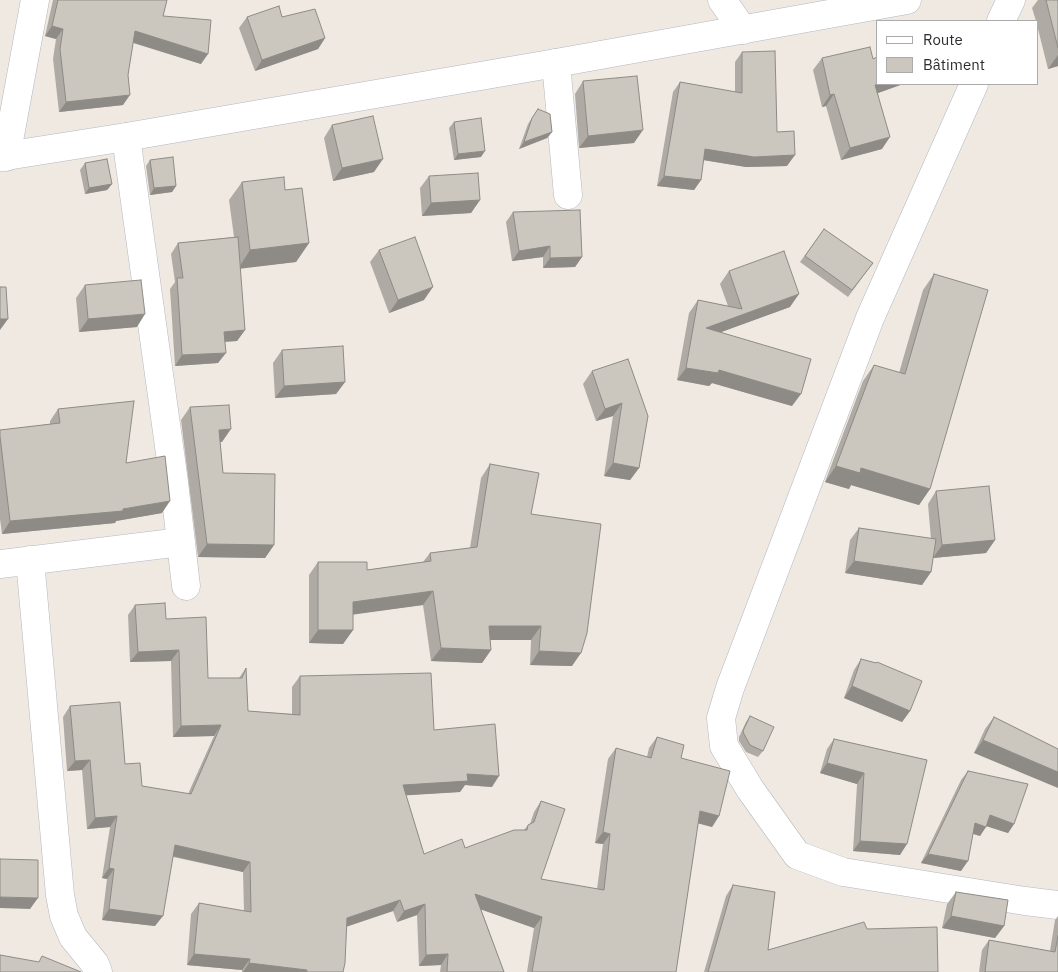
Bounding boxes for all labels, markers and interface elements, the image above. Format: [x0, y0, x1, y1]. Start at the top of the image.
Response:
legend [876, 20, 1038, 85]
text: Route [923, 30, 963, 49]
text: Bâtiment [923, 55, 985, 74]

